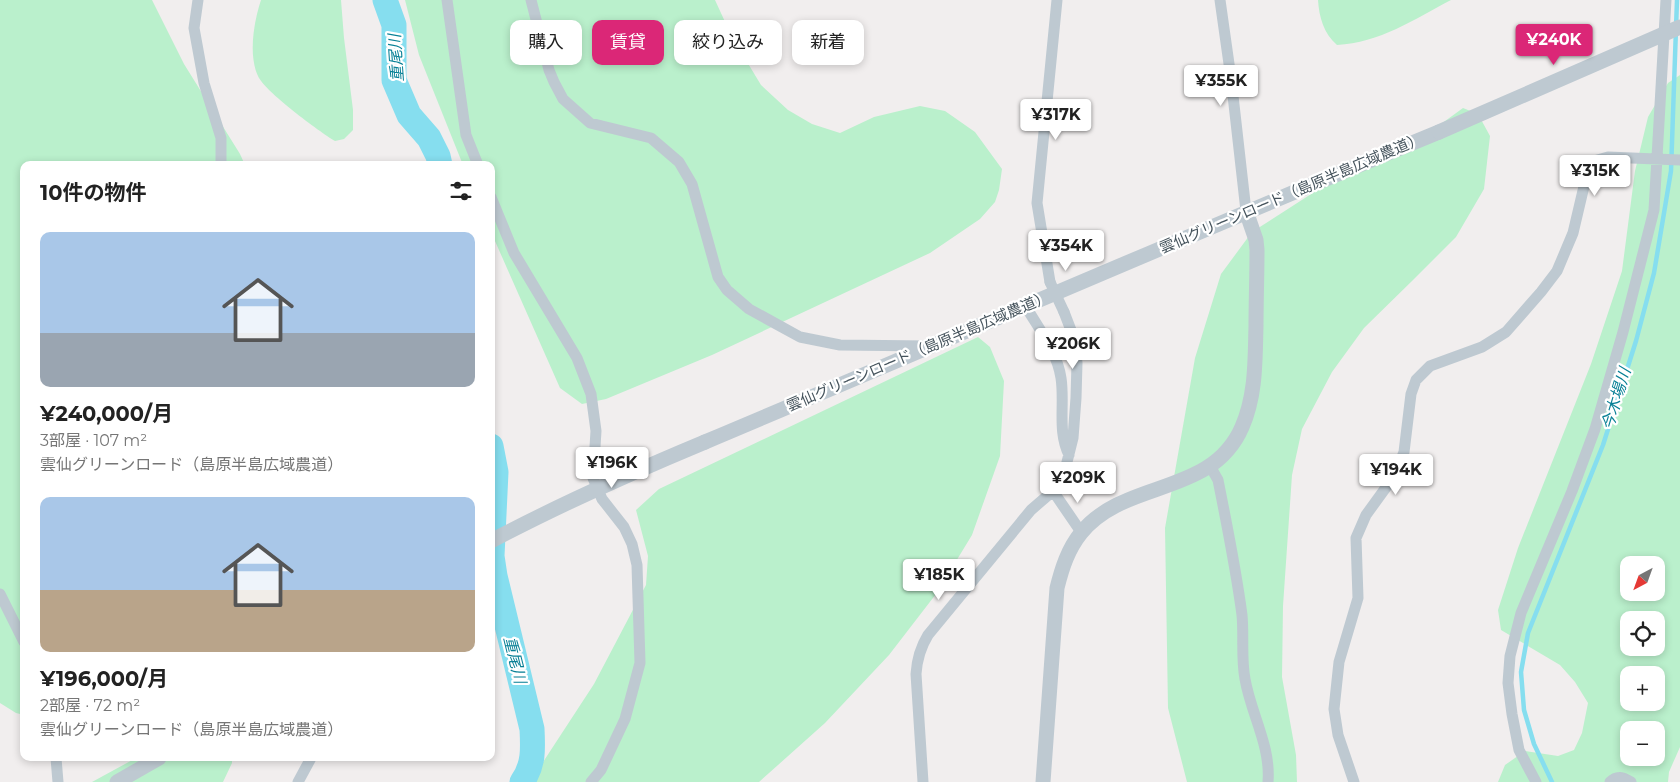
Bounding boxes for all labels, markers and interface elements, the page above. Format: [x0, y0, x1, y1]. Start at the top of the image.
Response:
chip: 購入 [510, 20, 582, 65]
chip: 賃貸 [592, 20, 664, 65]
chip: 絞り込み [674, 20, 782, 65]
chip: 新着 [792, 20, 864, 65]
pin: ¥240K [1519, 23, 1589, 66]
text: ¥240K [1527, 30, 1581, 49]
water label: 重尾川 [385, 31, 407, 83]
pin: ¥355K [1186, 64, 1256, 107]
text: ¥355K [1195, 71, 1247, 90]
pin: ¥317K [1021, 98, 1091, 141]
text: ¥317K [1031, 105, 1081, 124]
street label: 雲仙グリーンロード（島原半島広域農道） [1156, 129, 1426, 257]
pin: ¥315K [1560, 154, 1630, 197]
text: ¥315K [1570, 161, 1620, 180]
icon: filters [447, 177, 475, 205]
text: 10件の物件 [40, 180, 147, 205]
pin: ¥354K [1031, 230, 1101, 272]
text: ¥354K [1039, 236, 1093, 255]
icon: home [213, 265, 303, 355]
street label: 雲仙グリーンロード（島原半島広域農道） [783, 287, 1053, 415]
pin: ¥206K [1038, 328, 1108, 370]
text: ¥206K [1046, 334, 1100, 353]
water label: 今木場川 [1598, 364, 1635, 432]
text: ¥240,000/月 [40, 401, 173, 426]
text: 3部屋 · 107 m² [40, 431, 147, 450]
pin: ¥196K [577, 446, 647, 489]
text: ¥196K [587, 453, 637, 472]
pin: ¥194K [1361, 454, 1431, 496]
text: 雲仙グリーンロード（島原半島広域農道） [40, 455, 343, 474]
text: ¥194K [1370, 460, 1422, 479]
pin: ¥209K [1043, 462, 1113, 504]
text: ¥209K [1051, 468, 1105, 487]
icon: home [213, 530, 303, 620]
north arrow [1620, 556, 1665, 601]
map controls [1620, 556, 1665, 766]
pin: ¥185K [904, 558, 974, 601]
text: ¥185K [914, 565, 964, 584]
button: locate [1620, 611, 1665, 656]
water label: 重尾川 [500, 634, 531, 688]
text: ¥196,000/月 [40, 666, 168, 691]
button: + [1620, 666, 1665, 711]
text: 2部屋 · 72 m² [40, 696, 140, 715]
text: 雲仙グリーンロード（島原半島広域農道） [40, 720, 343, 739]
button: − [1620, 721, 1665, 766]

